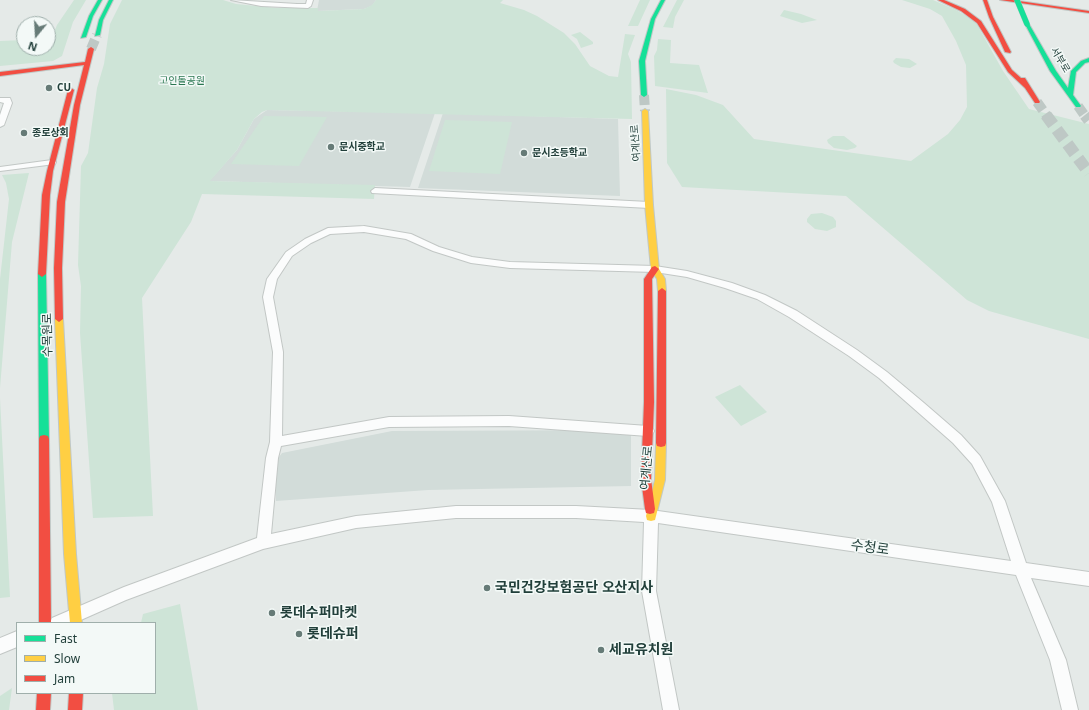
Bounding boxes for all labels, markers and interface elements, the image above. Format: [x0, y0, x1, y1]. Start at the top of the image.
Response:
north arrow [16, 16, 56, 56]
text: N [26, 38, 39, 55]
street label: 서부로 [1048, 45, 1072, 75]
park label: 고인돌공원 [159, 75, 205, 87]
place label: CU [57, 82, 71, 94]
marker: CU [44, 83, 54, 93]
street label: 여계산로 [629, 124, 643, 162]
place label: 종로상회 [32, 127, 69, 139]
marker: 종로상회 [19, 128, 29, 138]
place label: 문시중학교 [339, 141, 385, 153]
marker: 문시중학교 [326, 142, 336, 152]
place label: 문시초등학교 [532, 147, 587, 159]
marker: 문시초등학교 [519, 148, 529, 158]
street label: 수목원로 [40, 313, 56, 357]
street label: 여계산로 [638, 445, 656, 491]
street label: 수청로 [850, 537, 890, 559]
place label: 국민건강보험공단 오산지사 [495, 580, 653, 596]
marker: 국민건강보험공단 오산지사 [482, 583, 492, 593]
place label: 롯데수퍼마켓 [280, 605, 357, 621]
marker: 롯데수퍼마켓 [267, 608, 277, 618]
legend [16, 622, 156, 694]
place label: 롯데슈퍼 [307, 626, 359, 642]
marker: 롯데슈퍼 [294, 629, 304, 639]
text: Fast [54, 630, 77, 647]
place label: 세교유치원 [609, 642, 673, 658]
marker: 세교유치원 [596, 645, 606, 655]
text: Slow [54, 650, 80, 667]
text: Jam [54, 670, 75, 687]

